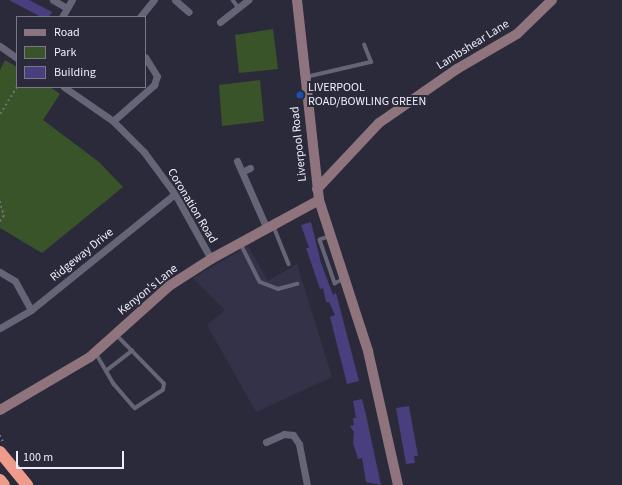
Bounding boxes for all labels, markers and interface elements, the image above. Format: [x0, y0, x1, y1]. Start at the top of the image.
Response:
legend [16, 16, 146, 88]
street label: Lambshear Lane [434, 17, 512, 73]
text: Road [54, 24, 80, 41]
text: Park [54, 44, 76, 61]
text: Building [54, 64, 96, 81]
place label: LIVERPOOL ROAD/BOWLING GREEN [308, 81, 426, 109]
marker: LIVERPOOL ROAD/BOWLING GREEN [295, 90, 305, 100]
street label: Liverpool Road [288, 106, 310, 182]
street label: Coronation Road [164, 166, 220, 246]
street label: Ridgeway Drive [48, 225, 116, 285]
street label: Kenyon's Lane [115, 262, 181, 318]
scale bar [18, 443, 126, 469]
text: 100 m [23, 449, 53, 466]

